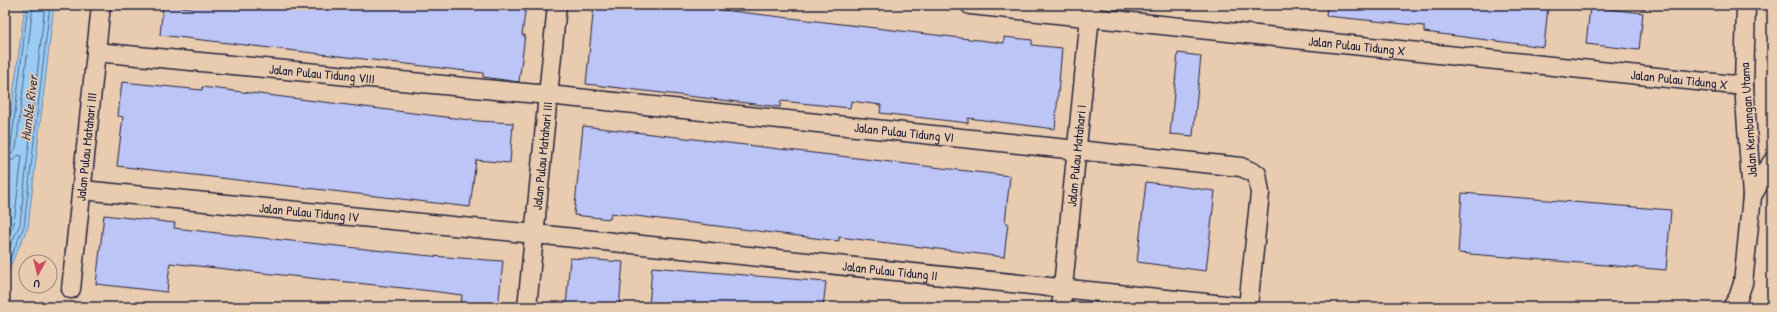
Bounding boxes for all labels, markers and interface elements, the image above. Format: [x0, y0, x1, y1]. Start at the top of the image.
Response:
street label: Jalan Pulau Tidung X [1307, 31, 1406, 60]
street label: Jalan Pulau Tidung VIII [268, 60, 376, 87]
street label: Jalan Kembangan Utama [1735, 62, 1761, 178]
street label: Jalan Pulau Tidung X [1630, 65, 1729, 93]
water label: Humble River [15, 72, 42, 142]
street label: Jalan Pulau Matahari III [71, 92, 101, 202]
street label: Jalan Pulau Matahari III [528, 101, 556, 211]
street label: Jalan Pulau Matahari I [1062, 104, 1090, 208]
street label: Jalan Pulau Tidung VI [853, 118, 955, 146]
street label: Jalan Pulau Tidung IV [258, 198, 360, 226]
north arrow [18, 254, 58, 294]
street label: Jalan Pulau Tidung II [841, 257, 939, 284]
text: U [33, 277, 41, 291]

